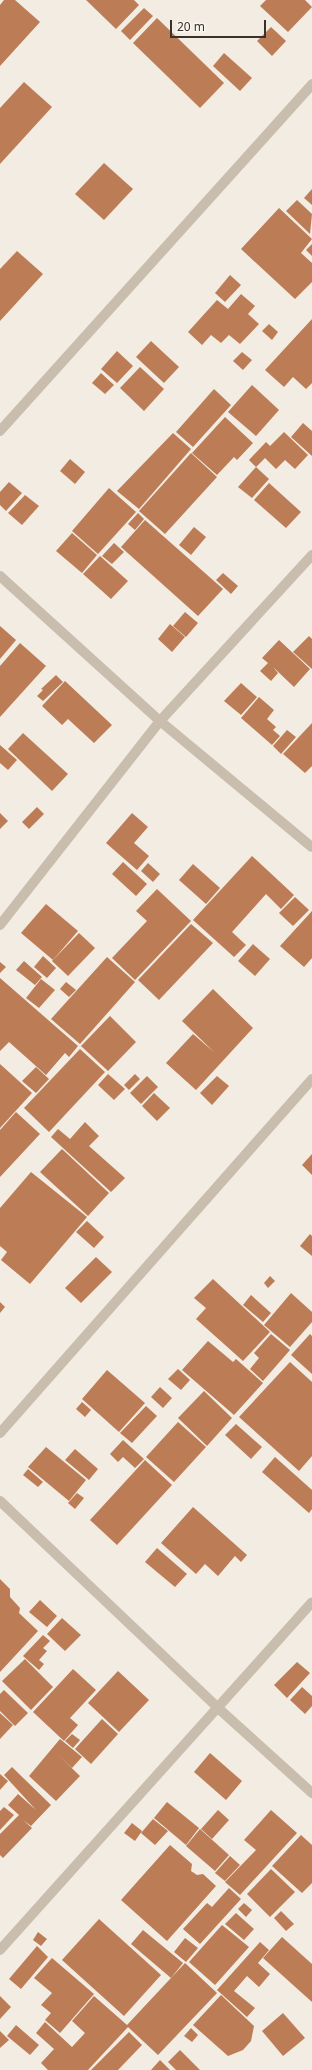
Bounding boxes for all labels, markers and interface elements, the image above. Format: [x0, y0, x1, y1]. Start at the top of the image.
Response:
scale bar [172, 12, 268, 38]
text: 20 m [177, 18, 205, 35]

